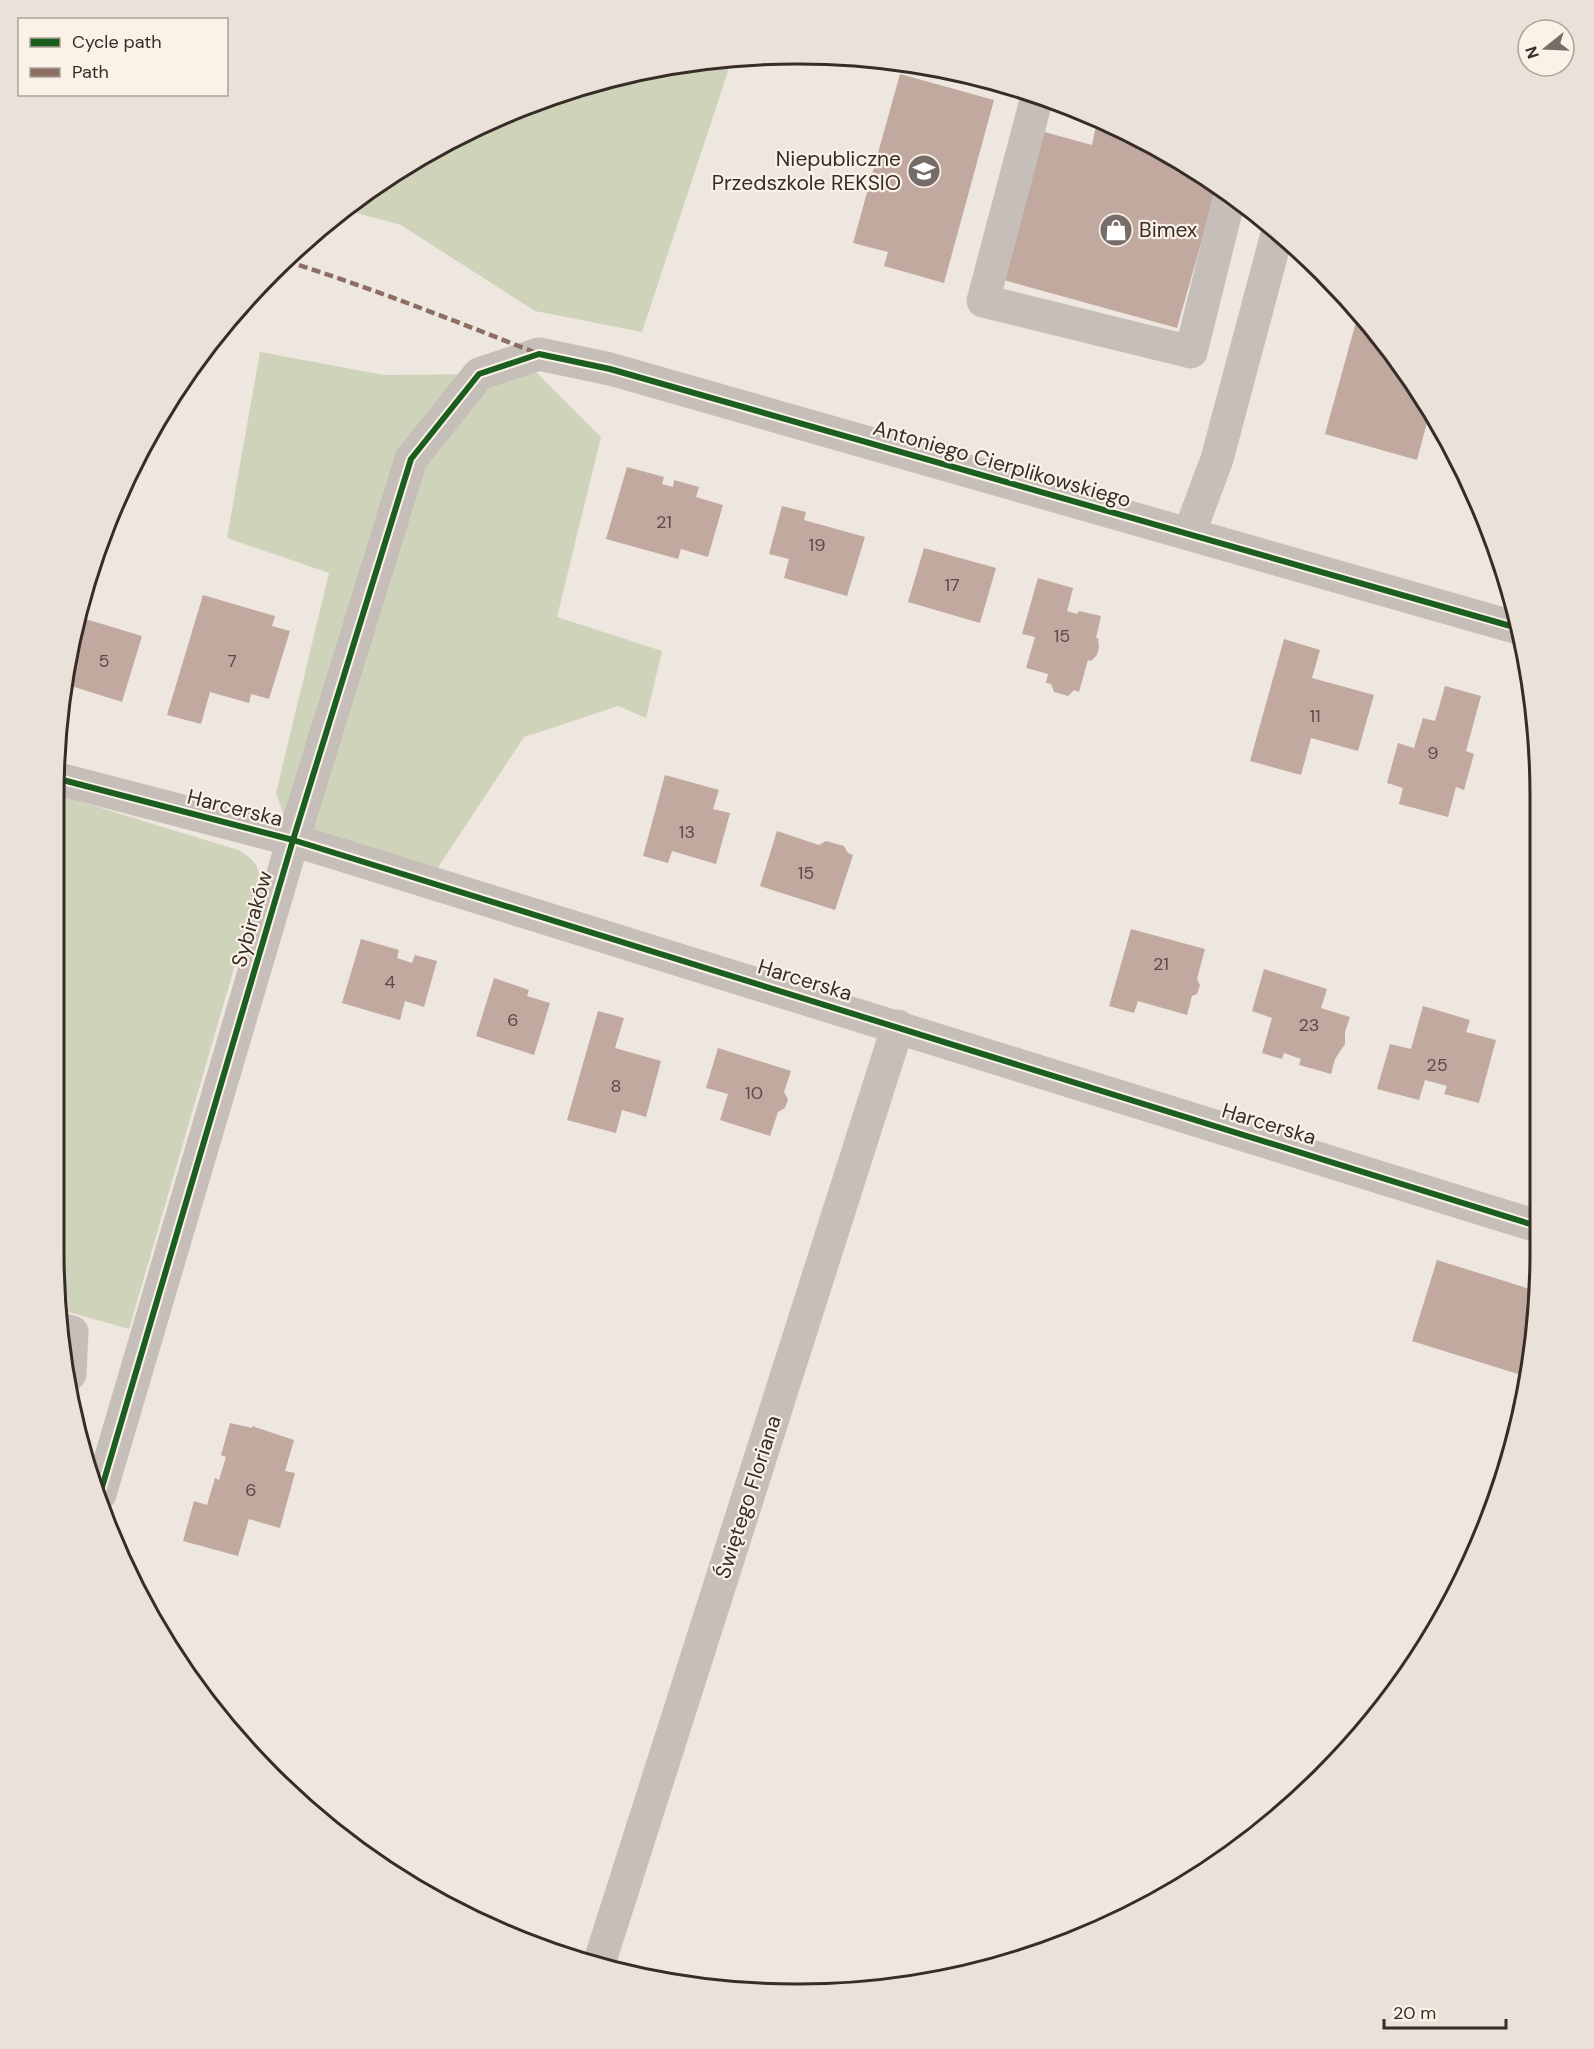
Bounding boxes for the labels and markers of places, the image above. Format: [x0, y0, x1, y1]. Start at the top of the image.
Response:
place label: Niepubliczne Przedszkole REKSIO [712, 145, 901, 197]
school or university icon: Niepubliczne Przedszkole REKSIO [906, 153, 942, 189]
shop icon: Bimex [1098, 212, 1134, 248]
place label: Bimex [1139, 216, 1197, 244]

